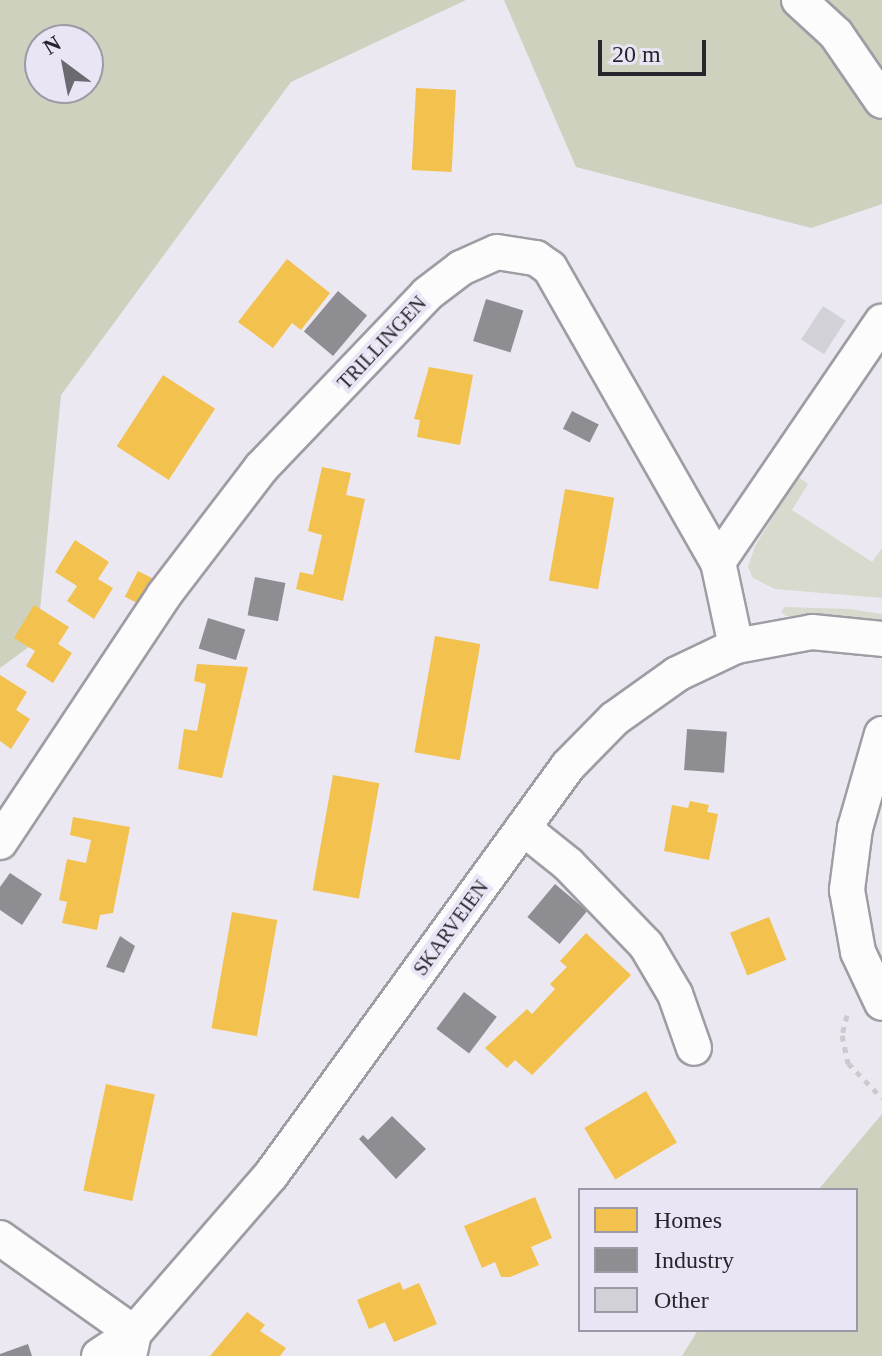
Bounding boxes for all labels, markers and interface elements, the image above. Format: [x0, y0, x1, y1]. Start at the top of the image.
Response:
north arrow [24, 24, 104, 104]
scale bar [602, 24, 710, 74]
text: N [39, 30, 65, 60]
text: 20 m [612, 41, 661, 67]
street label: TRILLINGEN [333, 291, 431, 395]
street label: SKARVEIEN [408, 876, 494, 980]
legend [578, 1188, 858, 1332]
text: Homes [654, 1207, 722, 1233]
text: Industry [654, 1247, 734, 1273]
text: Other [654, 1287, 709, 1313]

